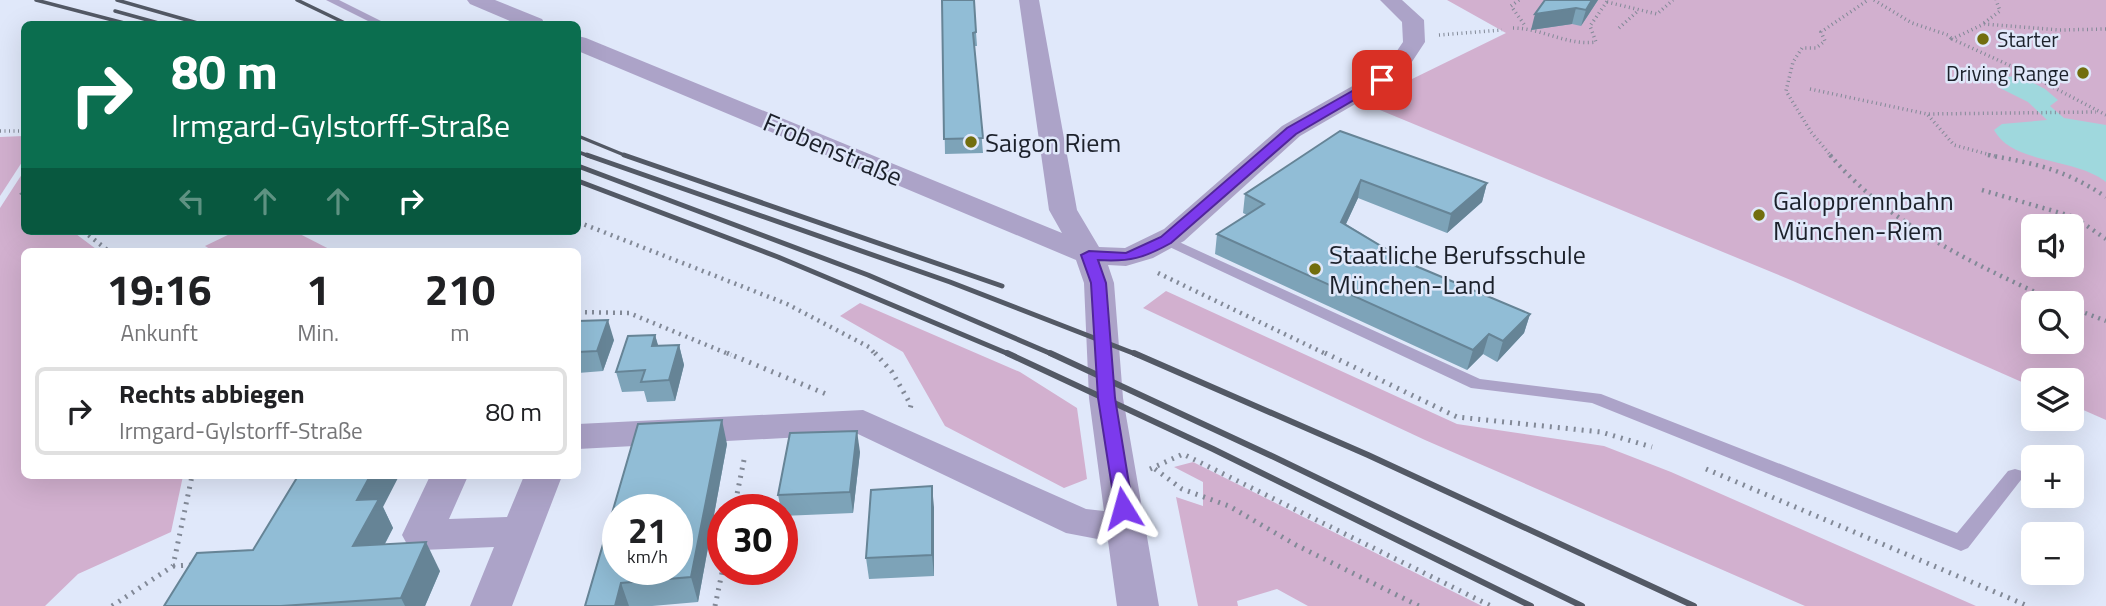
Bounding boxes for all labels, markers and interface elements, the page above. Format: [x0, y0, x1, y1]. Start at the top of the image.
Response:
place label: Starter [1997, 23, 2059, 55]
marker: Starter [1975, 31, 1991, 47]
text: 80 m [171, 33, 278, 108]
icon: right [56, 49, 147, 140]
pin [1352, 50, 1412, 110]
place label: Driving Range [1946, 57, 2069, 89]
icon: arrive [1363, 61, 1401, 99]
marker: Driving Range [2075, 65, 2091, 81]
text: Irmgard-Gylstorff-Straße [171, 101, 510, 149]
street label: Frobenstraße [757, 102, 909, 196]
place label: Saigon Riem [985, 123, 1121, 162]
marker: Saigon Riem [963, 134, 979, 150]
place label: Galopprennbahn München-Riem [1773, 181, 1954, 250]
icon: left [173, 182, 211, 220]
icon: ahead [246, 182, 284, 220]
icon: ahead [319, 182, 357, 220]
icon: right [392, 182, 430, 220]
marker: Galopprennbahn München-Riem [1751, 207, 1767, 223]
map controls [2021, 214, 2084, 585]
button: sound [2021, 214, 2084, 277]
place label: Staatliche Berufsschule München-Land [1329, 235, 1586, 304]
text: 19:16 [107, 257, 212, 321]
text: 1 [306, 257, 330, 321]
text: 210 [425, 257, 495, 321]
marker: Staatliche Berufsschule München-Land [1307, 261, 1323, 277]
button: search [2021, 291, 2084, 354]
text: Ankunft [120, 315, 198, 350]
text: Min. [297, 315, 339, 350]
text: m [450, 315, 470, 350]
button: layers [2021, 368, 2084, 431]
text: Rechts abbiegen [119, 374, 305, 413]
icon: right [60, 392, 98, 430]
text: 80 m [485, 392, 542, 431]
text: Irmgard-Gylstorff-Straße [119, 413, 363, 448]
button: + [2021, 445, 2084, 508]
position arrow [1086, 471, 1160, 545]
speed limit sign: 30 [707, 494, 798, 585]
text: 21 [628, 503, 667, 557]
button: − [2021, 522, 2084, 585]
text: km/h [627, 543, 668, 570]

